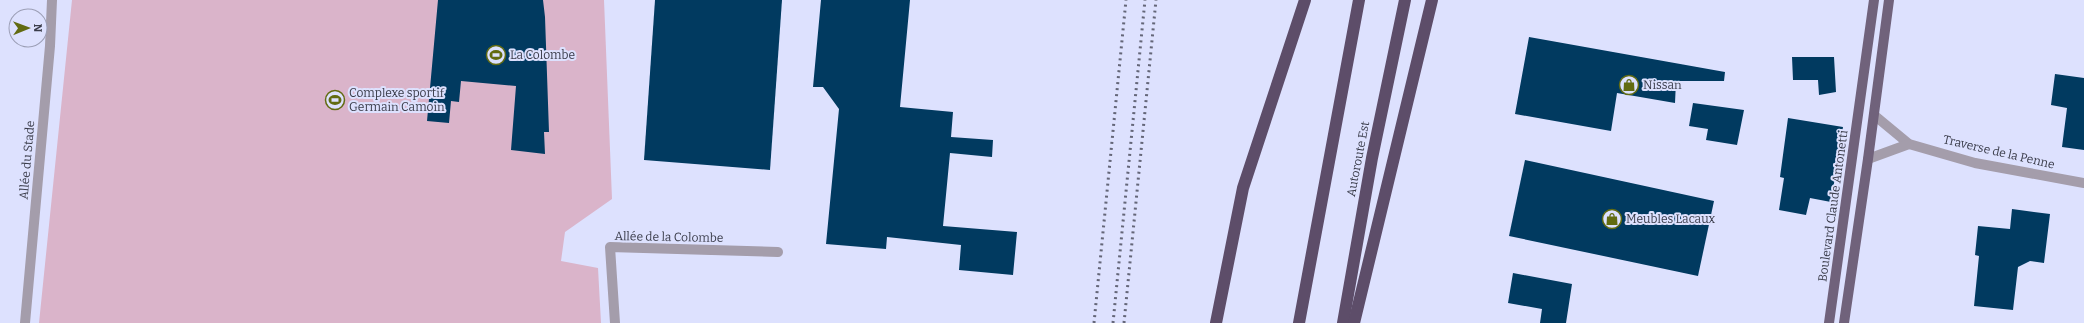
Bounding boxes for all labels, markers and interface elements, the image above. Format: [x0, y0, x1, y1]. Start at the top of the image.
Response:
north arrow [8, 8, 48, 48]
text: N [31, 23, 44, 33]
sports icon: La Colombe [485, 44, 507, 66]
place label: La Colombe [510, 48, 575, 62]
shop icon: Nissan [1618, 74, 1640, 96]
place label: Nissan [1643, 78, 1682, 92]
place label: Complexe sportif Germain Camoin [349, 86, 445, 114]
sports icon: Complexe sportif Germain Camoin [324, 89, 346, 111]
street label: Autoroute Est [1344, 119, 1372, 198]
street label: Allée du Stade [17, 120, 37, 200]
street label: Boulevard Claude Antonetti [1815, 129, 1851, 283]
street label: Traverse de la Penne [1942, 132, 2056, 172]
shop icon: Meubles Lacaux [1601, 208, 1623, 230]
place label: Meubles Lacaux [1626, 212, 1716, 226]
street label: Allée de la Colombe [614, 229, 724, 245]

